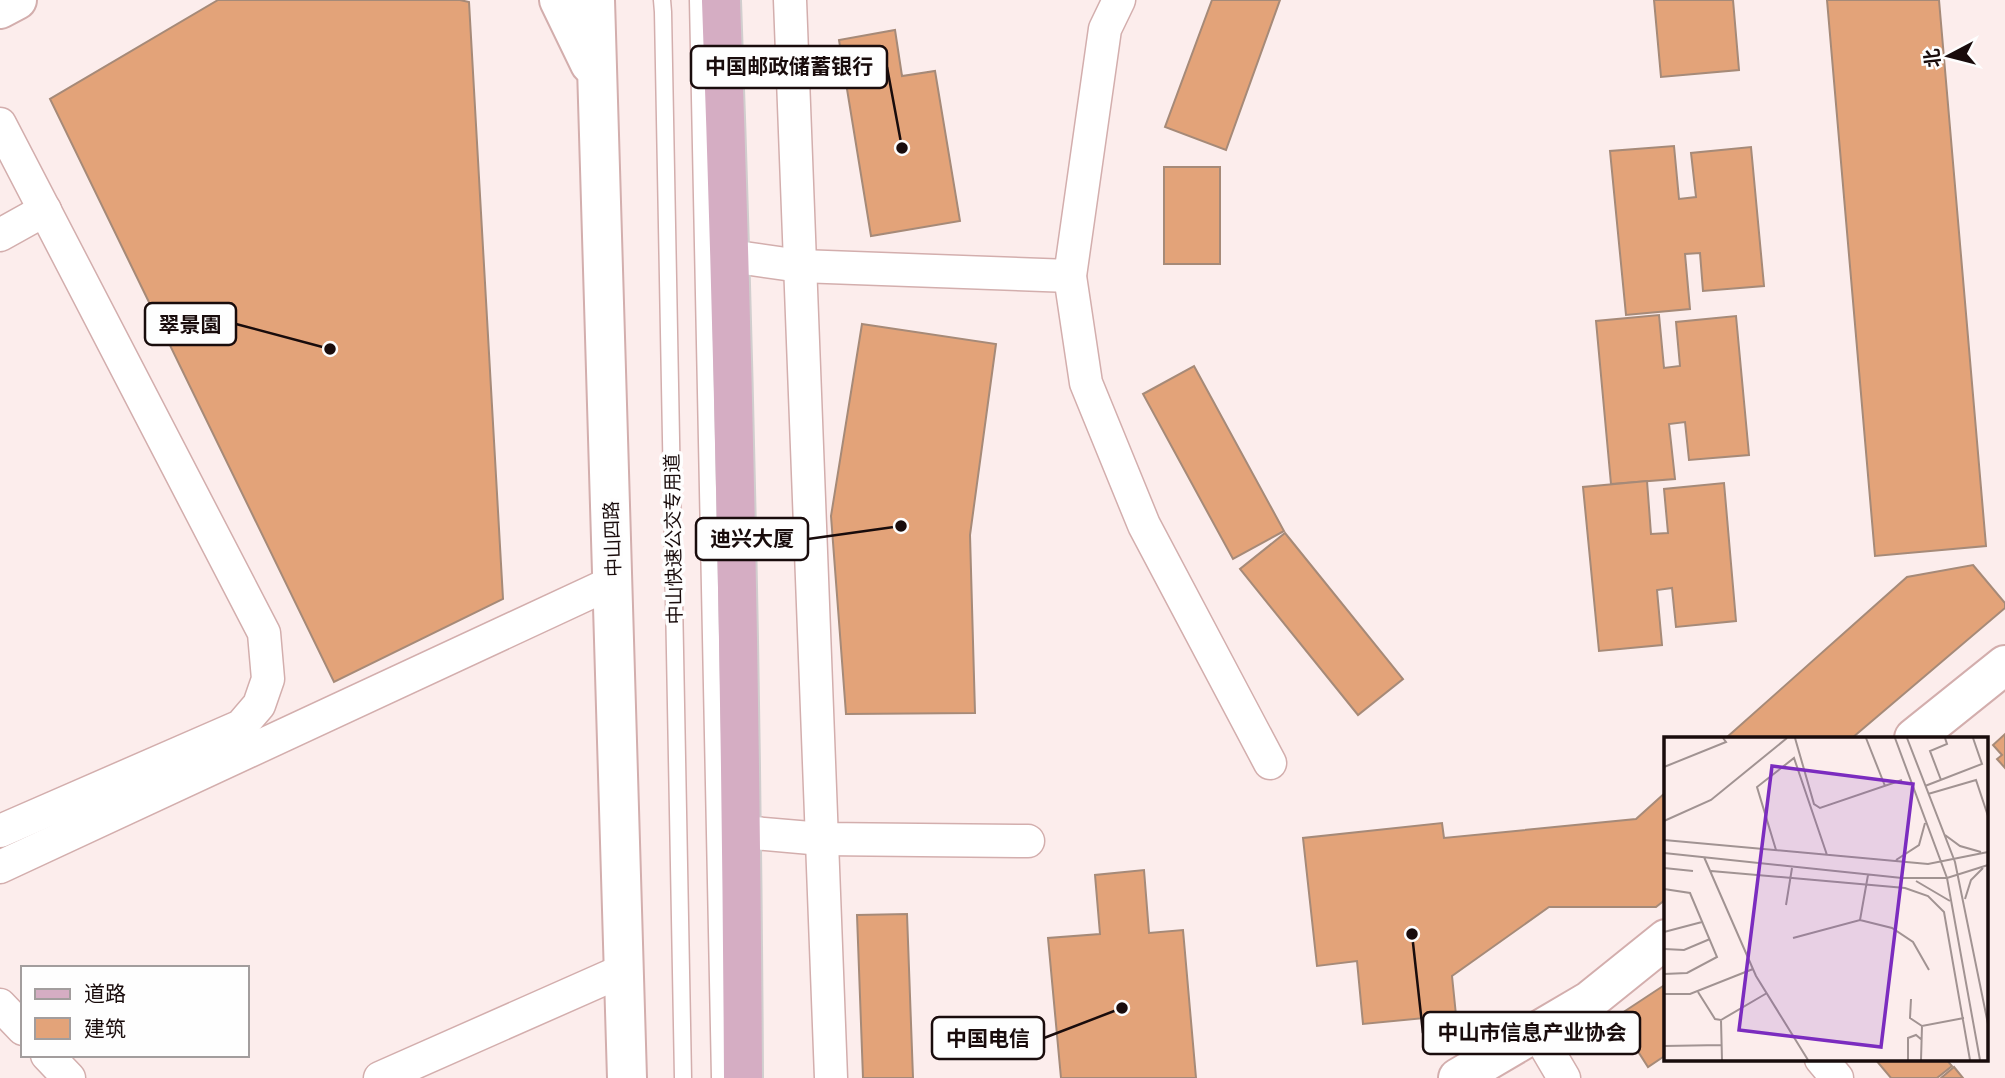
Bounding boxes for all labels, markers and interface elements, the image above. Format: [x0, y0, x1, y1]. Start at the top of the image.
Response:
north arrow [1914, 21, 1984, 91]
callout: 中国邮政储蓄银行 [691, 46, 887, 88]
text: 北 [1918, 47, 1946, 69]
text: 中国邮政储蓄银行 [705, 52, 873, 80]
callout: 翠景園 [145, 303, 236, 345]
text: 翠景園 [159, 310, 222, 338]
street label: 中山快速公交专用道 [659, 453, 687, 625]
street label: 中山四路 [598, 501, 626, 577]
callout: 迪兴大厦 [696, 518, 808, 560]
text: 迪兴大厦 [710, 524, 794, 552]
inset map [1664, 737, 1988, 1060]
legend [21, 966, 248, 1057]
text: 道路 [84, 979, 126, 1007]
callout: 中山市信息产业协会 [1423, 1012, 1640, 1054]
text: 建筑 [84, 1014, 126, 1042]
callout: 中国电信 [932, 1017, 1044, 1059]
text: 中山市信息产业协会 [1438, 1018, 1627, 1046]
text: 中国电信 [946, 1024, 1030, 1052]

